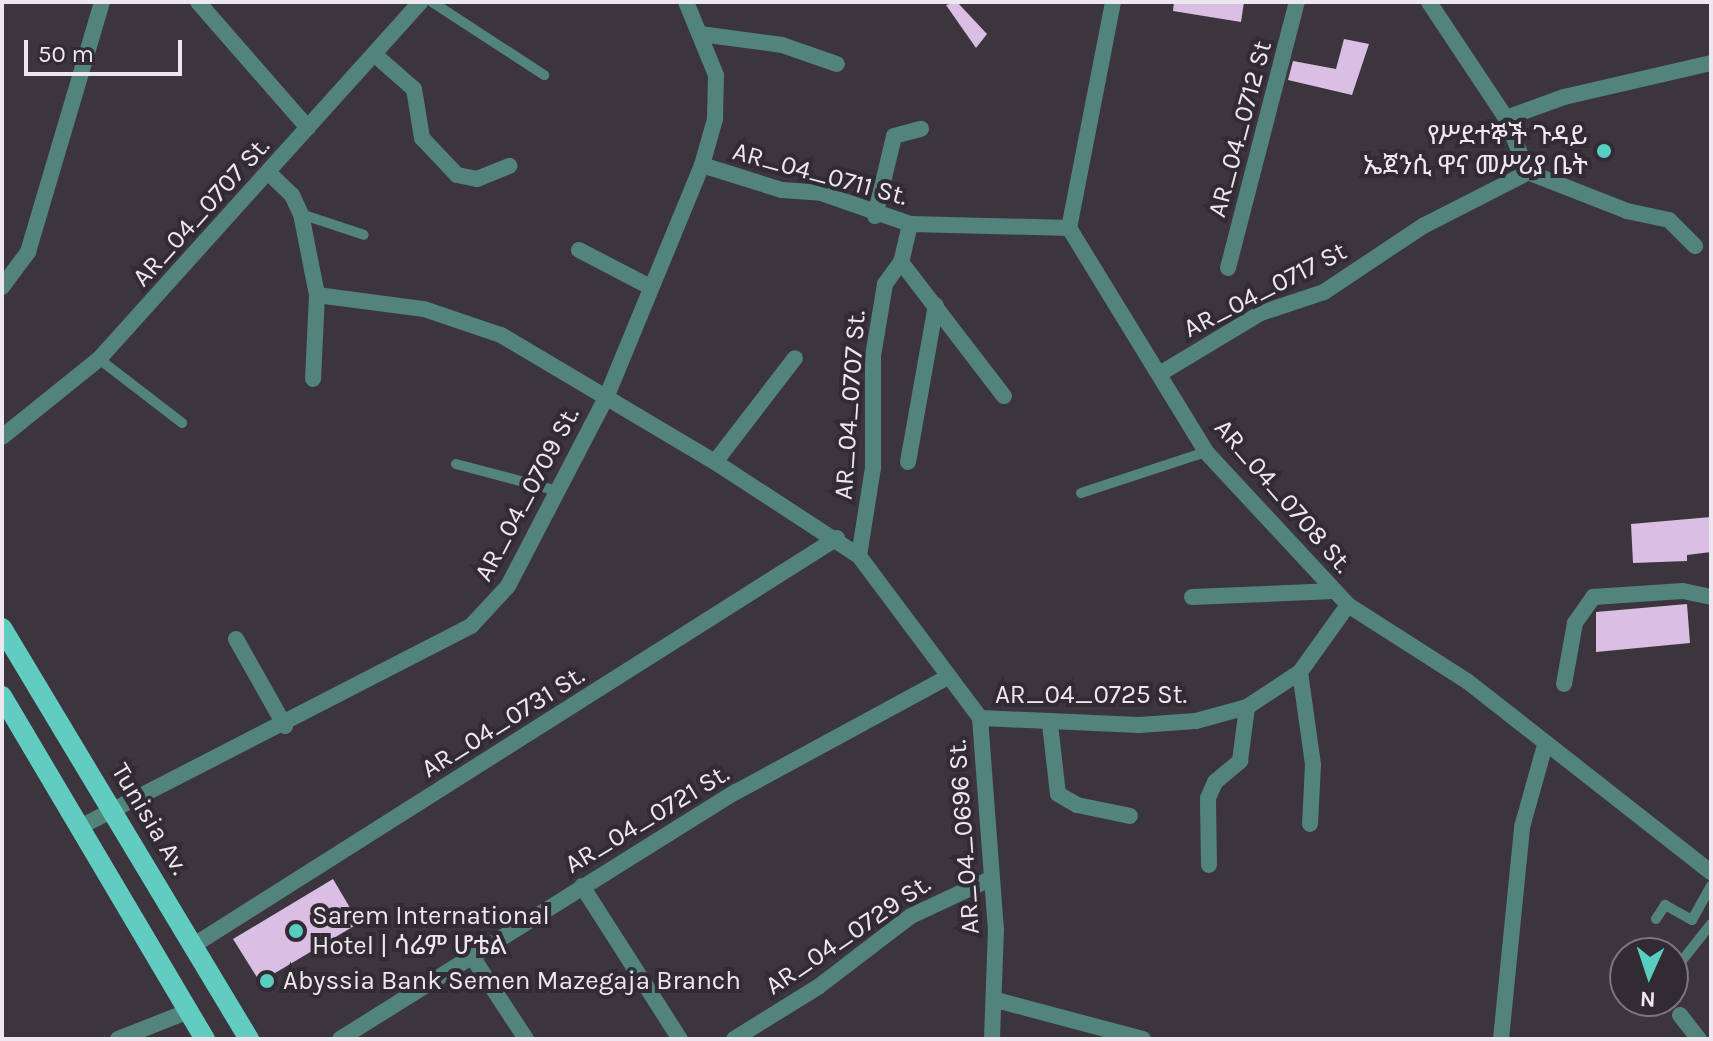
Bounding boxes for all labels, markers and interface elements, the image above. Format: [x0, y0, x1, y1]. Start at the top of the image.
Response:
scale bar [28, 24, 186, 74]
street label: AR_04_0712 St [1201, 37, 1279, 221]
text: 50 m [38, 40, 94, 68]
place label: የሥደተኞች ጉዳይ ኤጀንሲ ዋና መሥሪያ ቤት [1363, 120, 1588, 182]
street label: AR_04_0707 St. [126, 131, 276, 293]
street label: AR_04_0711 St. [729, 136, 911, 212]
marker: የሥደተኞች ጉዳይ ኤጀንሲ ዋና መሥሪያ ቤት [1595, 142, 1613, 160]
street label: AR_04_0717 St [1178, 236, 1352, 344]
street label: AR_04_0707 St. [828, 309, 872, 501]
street label: AR_04_0709 St. [468, 401, 586, 587]
street label: AR_04_0708 St. [1208, 413, 1358, 579]
street label: AR_04_0731 St. [416, 659, 590, 785]
street label: AR_04_0725 St. [995, 679, 1187, 711]
street label: AR_04_0696 St. [942, 739, 986, 935]
street label: Tunisia Av. [105, 758, 195, 880]
street label: AR_04_0721 St. [559, 758, 735, 880]
street label: AR_04_0729 St. [759, 868, 937, 1002]
place label: Sarem International Hotel | ሳሬም ሆቴል [312, 900, 550, 962]
marker: Sarem International Hotel | ሳሬም ሆቴል [287, 922, 305, 940]
north arrow [1609, 937, 1689, 1017]
place label: Abyssia Bank Semen Mazegaja Branch [283, 965, 741, 997]
marker: Abyssia Bank Semen Mazegaja Branch [258, 972, 276, 990]
text: N [1639, 986, 1656, 1012]

